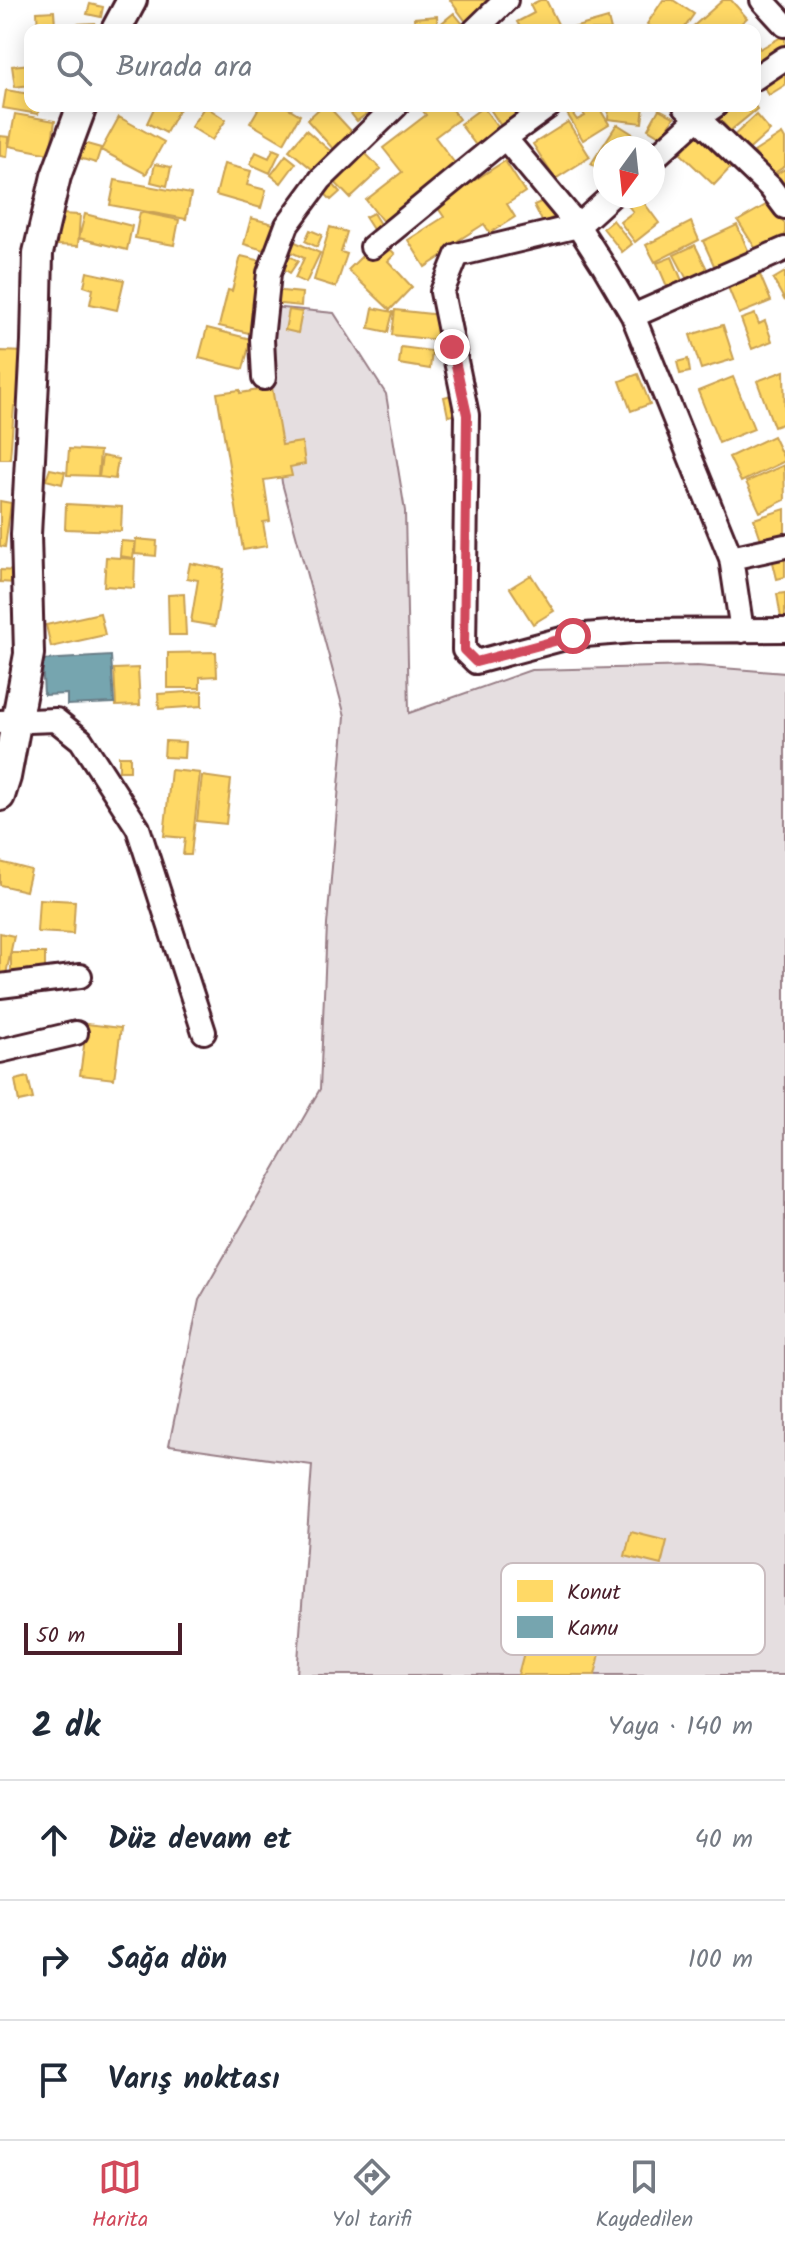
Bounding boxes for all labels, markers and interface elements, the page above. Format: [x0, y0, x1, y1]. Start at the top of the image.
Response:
search box [24, 24, 761, 112]
text: Burada ara [116, 44, 253, 92]
icon: search [52, 46, 96, 90]
north arrow [593, 136, 665, 208]
route end [434, 329, 470, 365]
route start [555, 618, 591, 654]
legend [501, 1563, 765, 1655]
text: Konut [567, 1576, 621, 1611]
text: Kamu [567, 1612, 619, 1647]
scale bar [24, 1619, 182, 1655]
text: 50 m [36, 1619, 85, 1654]
text: 2 dk [32, 1700, 100, 1754]
text: Yaya · 140 m [608, 1706, 753, 1748]
text: Düz devam et [108, 1816, 291, 1864]
icon: ahead [32, 1818, 76, 1862]
text: 40 m [695, 1819, 753, 1861]
text: Sağa dön [108, 1936, 227, 1984]
icon: right [32, 1938, 76, 1982]
text: 100 m [688, 1939, 753, 1981]
text: Varış noktası [108, 2056, 279, 2104]
icon: arrive [32, 2058, 76, 2102]
tab: Harita [92, 2155, 148, 2238]
tab: Yol tarifi [332, 2155, 412, 2238]
tab: Kaydedilen [595, 2155, 693, 2238]

